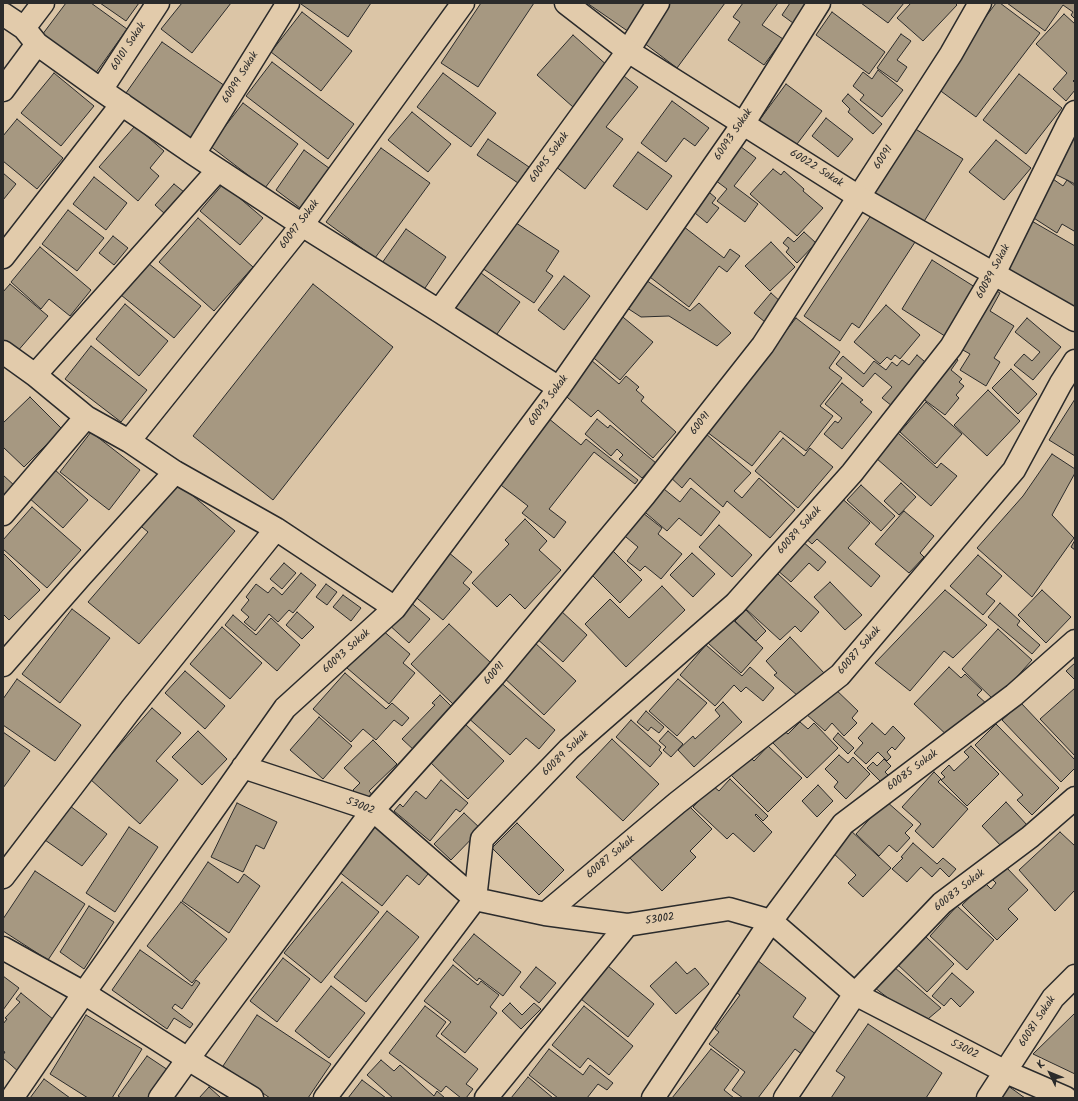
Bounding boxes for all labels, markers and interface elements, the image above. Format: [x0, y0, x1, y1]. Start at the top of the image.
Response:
street label: 60101 Sokak [109, 20, 149, 74]
street label: 60099 Sokak [220, 50, 262, 106]
street label: 60093 Sokak [712, 107, 756, 163]
street label: 60095 Sokak [527, 130, 573, 186]
street label: 60091 [871, 144, 897, 172]
street label: 60022 Sokak [787, 147, 845, 191]
street label: 60097 Sokak [277, 198, 323, 252]
street label: 60089 Sokak [974, 242, 1014, 302]
street label: 60093 Sokak [526, 373, 572, 429]
street label: 60091 [688, 410, 714, 438]
street label: 60089 Sokak [775, 504, 825, 558]
street label: 60087 Sokak [835, 624, 885, 678]
street label: 60093 Sokak [320, 627, 374, 677]
street label: 60091 [482, 660, 508, 688]
street label: 60089 Sokak [540, 728, 592, 780]
street label: 60085 Sokak [885, 748, 941, 794]
street label: 53002 [344, 795, 376, 819]
street label: 60087 Sokak [584, 834, 638, 882]
street label: 60083 Sokak [932, 867, 988, 915]
street label: 53002 [644, 911, 676, 929]
street label: 60081 Sokak [1017, 994, 1059, 1050]
street label: 53002 [948, 1037, 980, 1063]
north arrow [1030, 1053, 1070, 1093]
text: K [1032, 1056, 1050, 1073]

